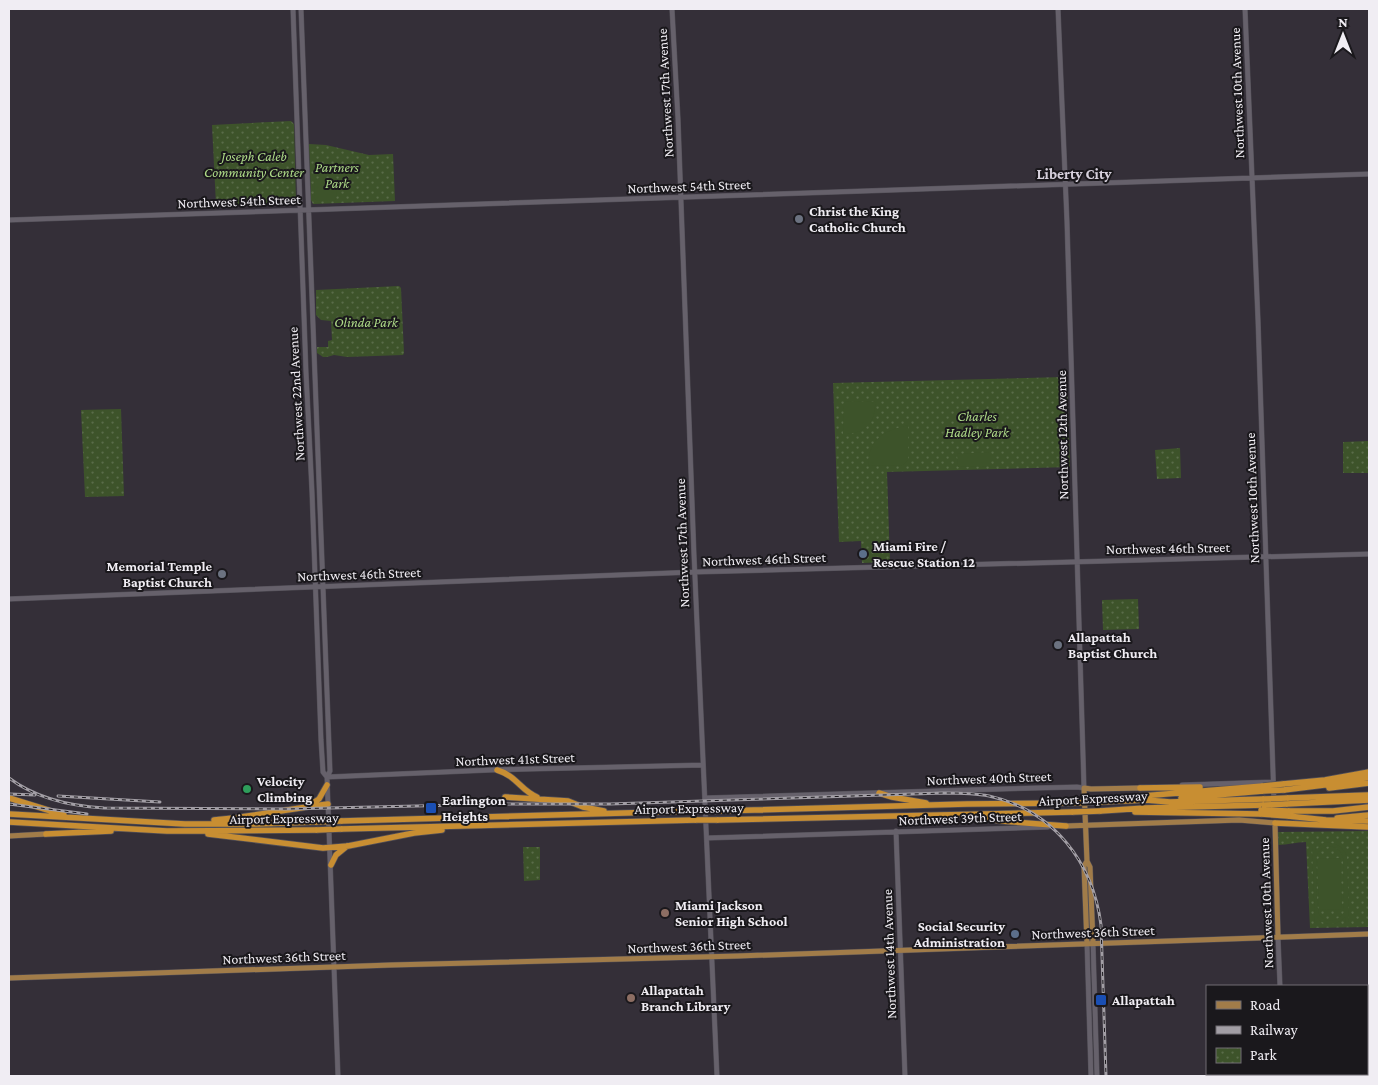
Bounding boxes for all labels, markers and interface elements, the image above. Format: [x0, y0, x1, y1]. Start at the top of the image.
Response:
north arrow [1318, 10, 1368, 60]
text: N [1338, 14, 1348, 30]
street label: Northwest 10th Avenue [1227, 27, 1247, 159]
street label: Northwest 17th Avenue [654, 28, 676, 158]
park label: Joseph Caleb Community Center [204, 148, 305, 180]
park label: Partners Park [315, 159, 360, 191]
district label: Liberty City [1037, 166, 1112, 182]
street label: Northwest 54th Street [627, 176, 751, 196]
street label: Northwest 54th Street [177, 191, 301, 211]
place label: Christ the King Catholic Church [809, 203, 906, 235]
marker: Christ the King Catholic Church [793, 213, 805, 225]
park label: Olinda Park [334, 314, 399, 330]
street label: Northwest 22nd Avenue [284, 327, 308, 461]
street label: Northwest 12th Avenue [1053, 370, 1071, 500]
park label: Charles Hadley Park [945, 408, 1010, 440]
street label: Northwest 10th Avenue [1242, 432, 1262, 564]
street label: Northwest 17th Avenue [672, 478, 692, 608]
place label: Miami Fire / Rescue Station 12 [873, 538, 975, 570]
street label: Northwest 46th Street [1106, 539, 1230, 557]
marker: Miami Fire / Rescue Station 12 [857, 548, 869, 560]
street label: Northwest 46th Street [702, 549, 827, 569]
place label: Memorial Temple Baptist Church [106, 558, 212, 590]
street label: Northwest 46th Street [297, 564, 422, 584]
marker: Memorial Temple Baptist Church [216, 568, 228, 580]
place label: Allapattah Baptist Church [1067, 629, 1157, 661]
marker: Allapattah Baptist Church [1052, 639, 1064, 651]
street label: Northwest 41st Street [455, 749, 575, 769]
street label: Northwest 40th Street [926, 768, 1052, 788]
place label: Velocity Climbing [256, 773, 312, 805]
marker: Velocity Climbing [241, 783, 253, 795]
street label: Airport Expressway [1038, 787, 1148, 809]
place label: Earlington Heights [442, 792, 506, 824]
street label: Airport Expressway [634, 799, 744, 817]
marker: Earlington Heights [424, 801, 438, 815]
street label: Northwest 39th Street [898, 808, 1022, 828]
street label: Airport Expressway [229, 809, 339, 827]
street label: Northwest 10th Avenue [1256, 837, 1276, 969]
street label: Northwest 14th Avenue [879, 889, 899, 1019]
place label: Miami Jackson Senior High School [675, 897, 788, 929]
marker: Miami Jackson Senior High School [659, 907, 671, 919]
place label: Social Security Administration [913, 918, 1005, 950]
street label: Northwest 36th Street [1031, 922, 1155, 942]
marker: Social Security Administration [1009, 928, 1021, 940]
street label: Northwest 36th Street [627, 936, 751, 956]
street label: Northwest 36th Street [222, 947, 346, 967]
place label: Allapattah Branch Library [640, 982, 730, 1014]
legend [1206, 985, 1368, 1075]
marker: Allapattah Branch Library [625, 992, 637, 1004]
place label: Allapattah [1111, 992, 1175, 1008]
marker: Allapattah [1094, 993, 1108, 1007]
text: Road [1250, 997, 1281, 1013]
text: Railway [1250, 1022, 1298, 1039]
text: Park [1250, 1047, 1277, 1063]

